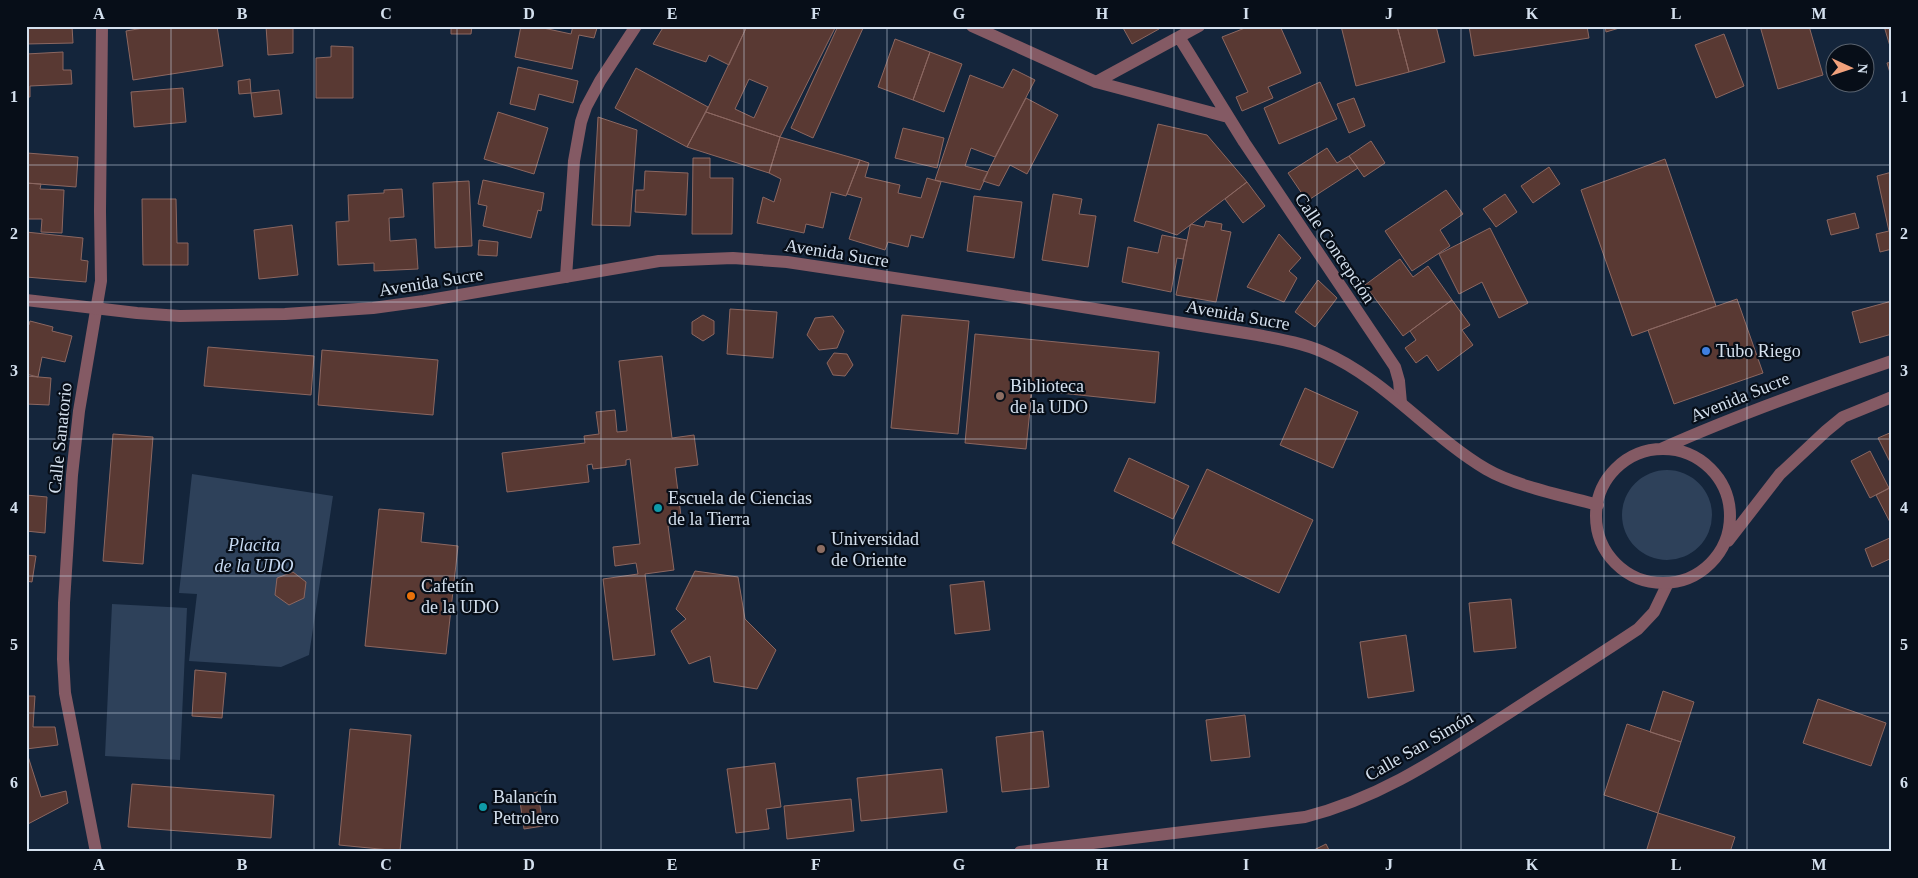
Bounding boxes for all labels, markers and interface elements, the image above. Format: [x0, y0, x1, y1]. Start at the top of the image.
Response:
text: A [93, 5, 105, 22]
text: B [237, 5, 248, 22]
text: C [380, 5, 392, 22]
text: D [523, 5, 535, 22]
text: E [667, 5, 677, 22]
text: F [811, 5, 821, 22]
text: G [953, 5, 966, 22]
text: H [1096, 5, 1109, 22]
text: I [1243, 5, 1249, 22]
text: J [1385, 5, 1393, 22]
text: K [1526, 5, 1539, 22]
text: L [1671, 5, 1681, 22]
text: M [1811, 5, 1827, 22]
north arrow [1826, 42, 1876, 92]
text: N [1855, 63, 1870, 74]
text: 1 [10, 88, 18, 105]
text: 1 [1900, 88, 1908, 105]
street label: Calle Concepción [1291, 189, 1379, 307]
text: 2 [10, 225, 18, 242]
text: 2 [1900, 225, 1908, 242]
street label: Avenida Sucre [784, 235, 890, 271]
street label: Avenida Sucre [378, 264, 484, 300]
street label: Avenida Sucre [1184, 296, 1292, 334]
place label: Tubo Riego [1716, 341, 1801, 361]
marker: Tubo Riego [1700, 345, 1712, 357]
text: 3 [10, 362, 18, 379]
text: 3 [1900, 362, 1908, 379]
street label: Avenida Sucre [1688, 368, 1792, 426]
place label: Biblioteca de la UDO [1010, 376, 1088, 417]
street label: Calle Sanatorio [44, 382, 76, 494]
marker: Biblioteca de la UDO [994, 390, 1006, 402]
place label: Escuela de Ciencias de la Tierra [668, 488, 812, 529]
text: 4 [10, 499, 18, 516]
text: 4 [1900, 499, 1908, 516]
marker: Escuela de Ciencias de la Tierra [652, 502, 664, 514]
place label: Universidad de Oriente [831, 529, 919, 570]
park label: Placita de la UDO [215, 535, 294, 576]
marker: Universidad de Oriente [815, 543, 827, 555]
place label: Cafetín de la UDO [421, 576, 499, 617]
marker: Cafetín de la UDO [405, 590, 417, 602]
text: 5 [10, 636, 18, 653]
text: 5 [1900, 636, 1908, 653]
street label: Calle San Simón [1362, 707, 1476, 785]
text: 6 [10, 774, 18, 791]
text: 6 [1900, 774, 1908, 791]
place label: Balancín Petrolero [493, 787, 559, 828]
marker: Balancín Petrolero [477, 801, 489, 813]
text: A [93, 856, 105, 873]
text: B [237, 856, 248, 873]
text: C [380, 856, 392, 873]
text: D [523, 856, 535, 873]
text: E [667, 856, 677, 873]
text: F [811, 856, 821, 873]
text: G [953, 856, 966, 873]
text: H [1096, 856, 1109, 873]
text: I [1243, 856, 1249, 873]
text: J [1385, 856, 1393, 873]
text: K [1526, 856, 1539, 873]
text: L [1671, 856, 1681, 873]
text: M [1811, 856, 1827, 873]

